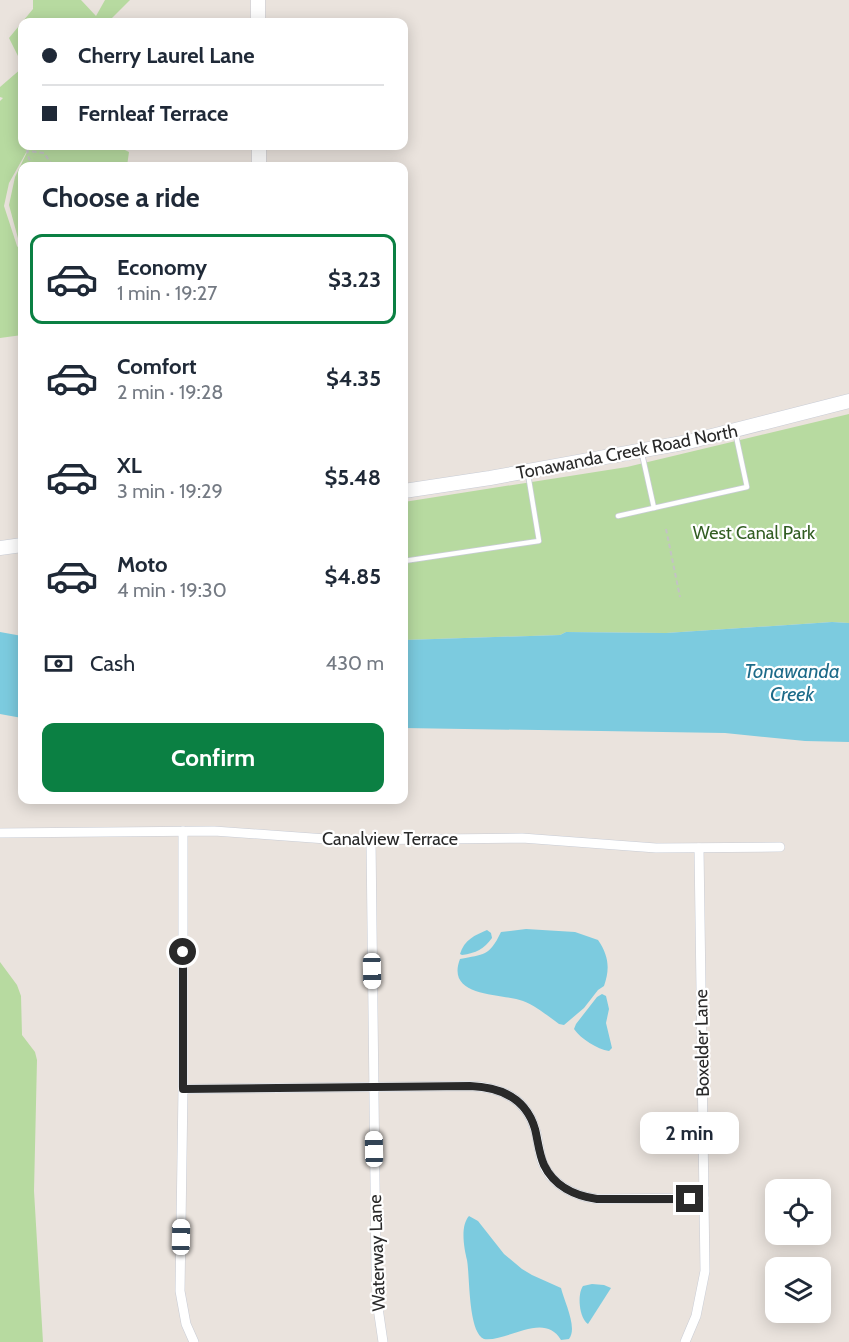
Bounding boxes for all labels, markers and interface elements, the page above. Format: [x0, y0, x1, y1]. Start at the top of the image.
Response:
text: Cherry Laurel Lane [78, 42, 255, 69]
text: Fernleaf Terrace [78, 100, 228, 127]
text: Choose a ride [42, 181, 200, 214]
icon: car [45, 252, 99, 306]
text: Economy [117, 254, 207, 281]
text: $3.23 [328, 266, 381, 293]
text: 1 min · 19:27 [117, 281, 217, 305]
icon: car [45, 351, 99, 405]
text: Comfort [117, 353, 196, 380]
text: $4.35 [326, 365, 381, 392]
text: 2 min · 19:28 [117, 380, 223, 404]
street label: Tonawanda Creek Road North [515, 420, 739, 484]
icon: car [45, 450, 99, 504]
text: XL [117, 452, 142, 479]
text: $5.48 [325, 464, 381, 491]
text: 3 min · 19:29 [117, 479, 223, 503]
park label: West Canal Park [693, 522, 816, 544]
icon: car [45, 549, 99, 603]
text: Moto [117, 551, 168, 578]
text: $4.85 [325, 563, 381, 590]
text: 4 min · 19:30 [117, 578, 227, 602]
icon: cash [42, 647, 75, 680]
text: Cash [90, 650, 135, 677]
text: 430 m [326, 651, 384, 675]
water label: Tonawanda Creek [744, 659, 840, 706]
button: Confirm [42, 723, 384, 792]
street label: Canalview Terrace [322, 828, 458, 850]
route start [169, 938, 196, 965]
car [363, 953, 381, 989]
street label: Boxelder Lane [690, 989, 714, 1097]
callout: 2 min [640, 1112, 740, 1154]
text: 2 min [665, 1121, 714, 1145]
car [365, 1131, 383, 1167]
map controls [765, 1179, 831, 1323]
button: locate [765, 1179, 831, 1245]
route end [676, 1185, 703, 1212]
street label: Waterway Lane [364, 1194, 390, 1312]
car [172, 1219, 190, 1255]
button: layers [765, 1257, 831, 1323]

